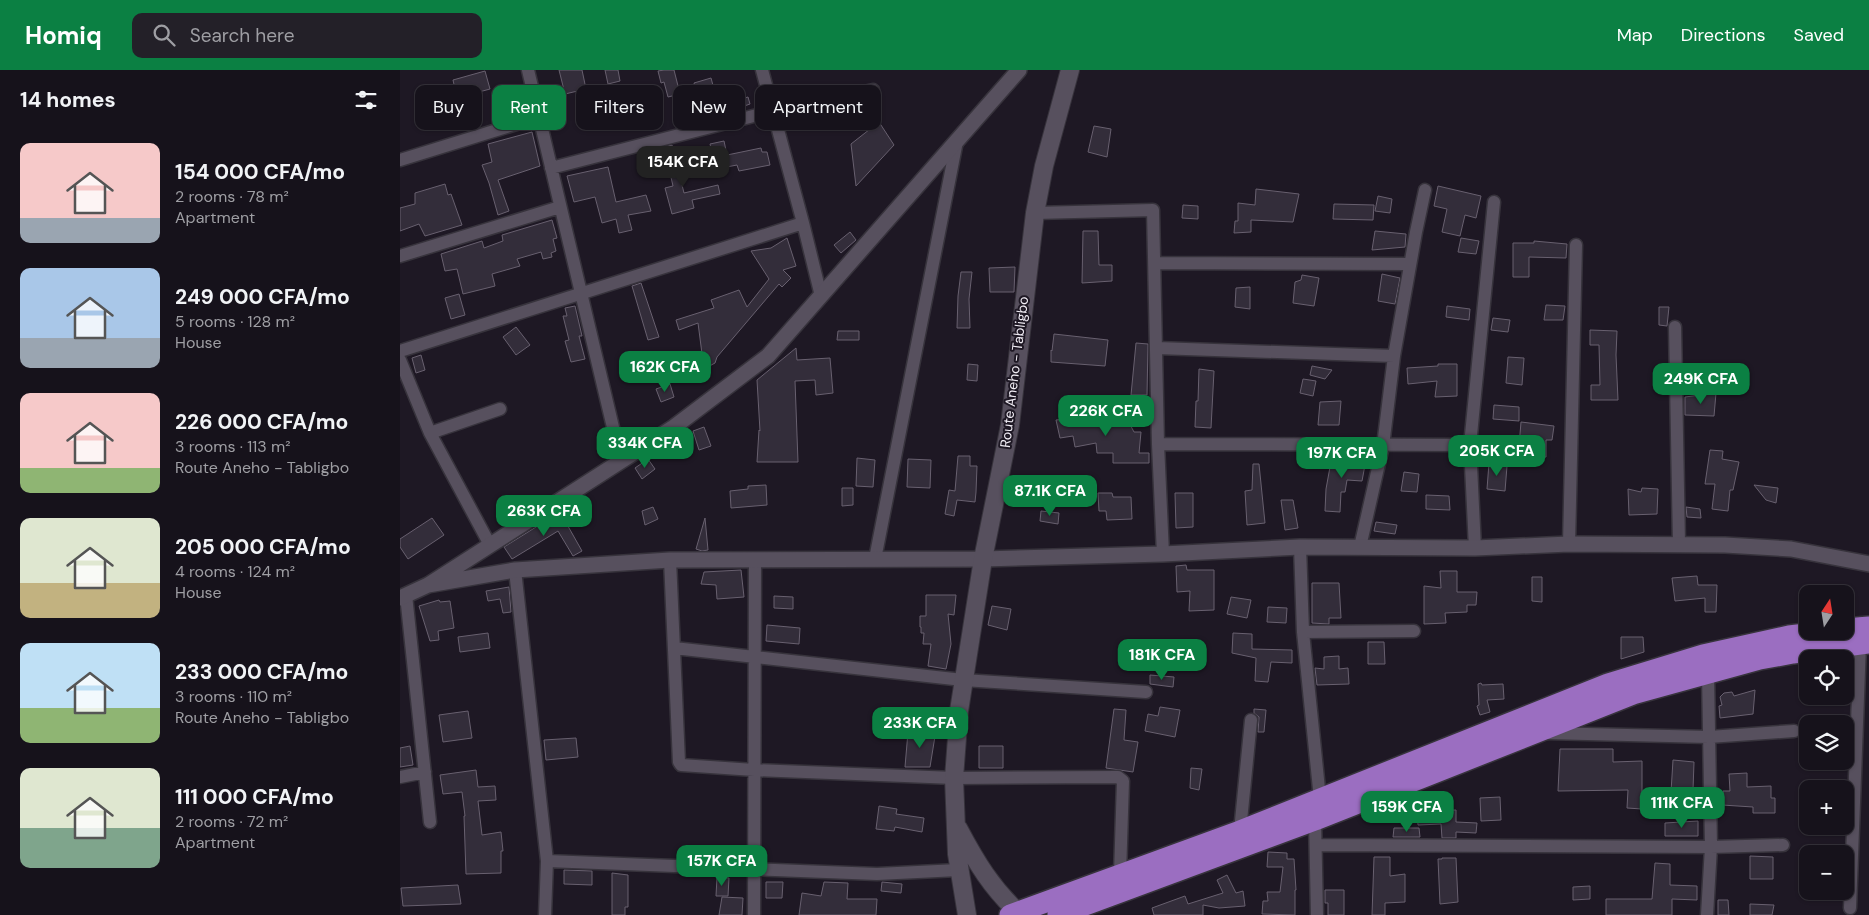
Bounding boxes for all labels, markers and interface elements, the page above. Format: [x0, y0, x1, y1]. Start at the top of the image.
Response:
search box [132, 13, 482, 58]
text: Homiq [25, 20, 102, 51]
icon: search [150, 21, 178, 49]
text: Search here [190, 23, 295, 48]
text: Map [1617, 23, 1653, 47]
text: Directions [1681, 23, 1766, 47]
text: Saved [1794, 23, 1844, 47]
chip: Buy [415, 85, 482, 130]
chip: Rent [492, 85, 566, 130]
chip: Filters [576, 85, 663, 130]
chip: New [673, 85, 745, 130]
chip: Apartment [755, 85, 881, 130]
text: 14 homes [20, 86, 116, 114]
icon: filters [352, 86, 380, 114]
pin: 154K CFA [631, 146, 735, 188]
text: 154K CFA [647, 151, 719, 172]
text: 154 000 CFA/mo [175, 158, 345, 186]
icon: home [60, 163, 120, 223]
text: 2 rooms · 78 m² [175, 186, 289, 207]
text: Apartment [175, 207, 255, 228]
text: 249 000 CFA/mo [175, 283, 350, 311]
icon: home [60, 288, 120, 348]
street label: Route Aneho - Tabligbo [996, 295, 1032, 449]
text: 5 rooms · 128 m² [175, 311, 295, 332]
text: House [175, 332, 222, 353]
pin: 162K CFA [613, 350, 717, 393]
text: 162K CFA [630, 356, 700, 377]
pin: 249K CFA [1649, 362, 1753, 405]
text: 249K CFA [1664, 368, 1738, 389]
pin: 226K CFA [1054, 394, 1158, 437]
text: 226K CFA [1069, 400, 1143, 421]
text: 226 000 CFA/mo [175, 408, 348, 436]
icon: home [60, 413, 120, 473]
pin: 334K CFA [593, 426, 697, 469]
text: 334K CFA [608, 432, 682, 453]
pin: 205K CFA [1445, 434, 1549, 477]
text: 3 rooms · 113 m² [175, 436, 291, 457]
pin: 197K CFA [1290, 436, 1394, 479]
text: 205K CFA [1459, 440, 1535, 461]
text: 197K CFA [1307, 442, 1377, 463]
text: Route Aneho - Tabligbo [175, 457, 349, 478]
pin: 87.1K CFA [993, 474, 1107, 517]
text: 87.1K CFA [1014, 480, 1086, 501]
pin: 263K CFA [492, 494, 596, 537]
text: 263K CFA [507, 500, 581, 521]
text: 205 000 CFA/mo [175, 533, 351, 561]
icon: home [60, 538, 120, 598]
text: 4 rooms · 124 m² [175, 561, 295, 582]
text: House [175, 582, 222, 603]
north arrow [1799, 585, 1854, 640]
map controls [1799, 585, 1854, 900]
pin: 181K CFA [1110, 638, 1214, 681]
text: 181K CFA [1129, 644, 1195, 665]
button: locate [1799, 650, 1854, 705]
text: 233 000 CFA/mo [175, 658, 348, 686]
icon: home [60, 663, 120, 723]
text: 3 rooms · 110 m² [175, 686, 292, 707]
pin: 233K CFA [868, 706, 972, 749]
text: Route Aneho - Tabligbo [175, 707, 349, 728]
text: 233K CFA [883, 712, 957, 733]
button: layers [1799, 715, 1854, 770]
button: + [1799, 780, 1854, 835]
text: 111 000 CFA/mo [175, 783, 334, 811]
pin: 111K CFA [1630, 786, 1734, 829]
icon: home [60, 788, 120, 848]
pin: 159K CFA [1355, 790, 1459, 833]
text: 111K CFA [1651, 792, 1713, 813]
text: 159K CFA [1372, 796, 1442, 817]
text: 2 rooms · 72 m² [175, 811, 288, 832]
text: Apartment [175, 832, 255, 853]
pin: 157K CFA [670, 844, 774, 887]
button: − [1799, 845, 1854, 900]
text: 157K CFA [687, 850, 757, 871]

